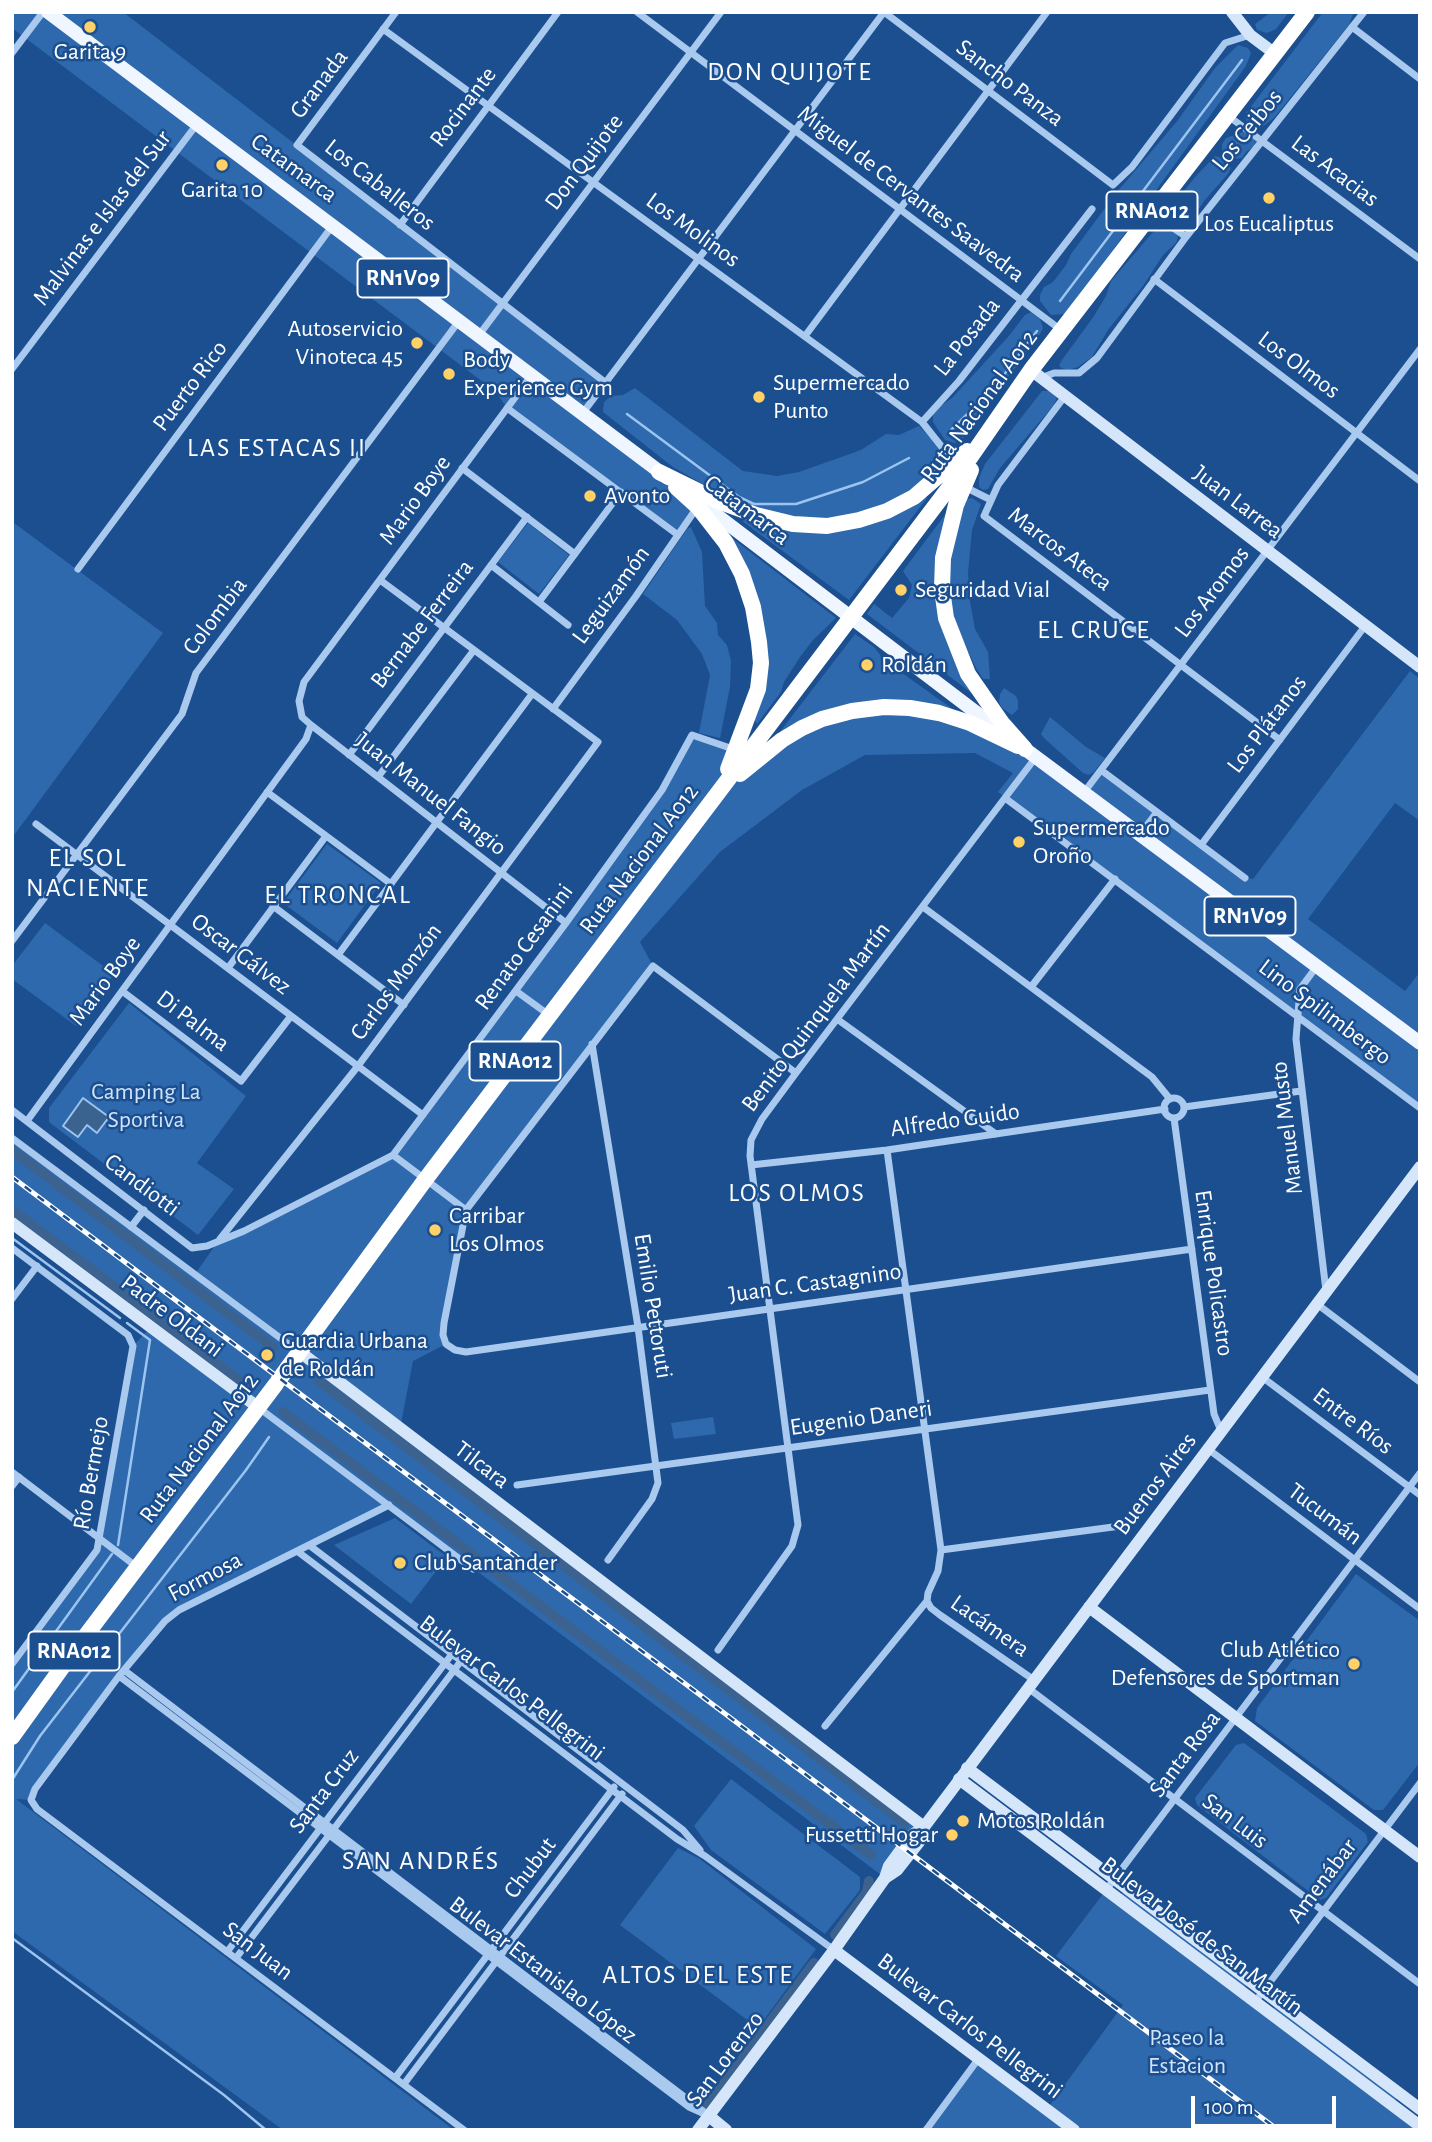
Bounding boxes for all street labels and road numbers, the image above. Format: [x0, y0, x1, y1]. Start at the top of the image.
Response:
street label: Sancho Panza [950, 33, 1070, 133]
street label: Granada [284, 44, 354, 124]
street label: Rocinante [423, 61, 503, 153]
street label: Los Ceibos [1206, 84, 1288, 176]
street label: Miguel de Cervantes Saavedra [792, 99, 1030, 289]
street label: Don Quijote [538, 108, 630, 216]
street label: Malvinas e Islas del Sur [27, 125, 177, 311]
street label: Catamarca [245, 127, 343, 209]
street label: Las Acacias [1285, 129, 1385, 213]
street label: Los Caballeros [319, 133, 441, 237]
street label: Los Molinos [640, 186, 746, 274]
road number: RNA012 [1106, 192, 1198, 230]
road number: RN1V09 [358, 258, 448, 298]
street label: La Posada [927, 292, 1007, 382]
street label: Ruta Nacional A012 [914, 325, 1044, 487]
street label: Los Olmos [1252, 325, 1346, 405]
street label: Puerto Rico [146, 335, 234, 437]
street label: Mario Boye [373, 449, 457, 551]
street label: Juan Larrea [1187, 459, 1289, 545]
street label: Catamarca [698, 468, 796, 552]
street label: Marcos Ateca [1002, 500, 1118, 598]
street label: Leguizamón [566, 540, 656, 650]
street label: Los Aromos [1168, 541, 1256, 643]
street label: Bernabe Ferreira [364, 554, 480, 694]
street label: Colombia [177, 572, 253, 660]
street label: Los Plátanos [1221, 669, 1313, 779]
street label: Juan Manuel Fangio [350, 726, 512, 862]
street label: Ruta Nacional A012 [573, 778, 705, 940]
street label: Renato Cesanini [468, 878, 580, 1016]
road number: RN1V09 [1204, 897, 1296, 936]
street label: Oscar Gálvez [185, 907, 297, 1001]
street label: Benito Quinquela Martín [735, 916, 897, 1118]
street label: Carlos Monzón [344, 918, 448, 1046]
street label: Mario Boye [63, 930, 147, 1032]
street label: Lino Spilimbergo [1253, 953, 1397, 1071]
street label: Di Palma [151, 984, 235, 1058]
road number: RNA012 [470, 1042, 560, 1080]
street label: Manuel Musto [1265, 1060, 1309, 1196]
street label: Alfredo Guido [889, 1097, 1021, 1143]
street label: Candiotti [99, 1147, 185, 1223]
street label: Enrique Policastro [1188, 1188, 1240, 1358]
street label: Emilio Pettoruti [627, 1231, 679, 1381]
street label: Juan C. Castagnino [727, 1257, 903, 1309]
street label: Padre Oldani [115, 1268, 229, 1364]
street label: Ruta Nacional A012 [133, 1367, 265, 1529]
street label: Entre Ríos [1307, 1381, 1399, 1461]
street label: Eugenio Daneri [788, 1394, 934, 1442]
street label: Río Bermejo [67, 1414, 115, 1532]
street label: Buenos Aires [1107, 1427, 1203, 1541]
street label: Tilcara [449, 1435, 515, 1495]
street label: Tucumán [1282, 1477, 1368, 1551]
street label: Formosa [163, 1546, 247, 1608]
street label: Lacámera [945, 1588, 1035, 1664]
street label: Bulevar Carlos Pellegrini [414, 1609, 610, 1767]
road number: RNA012 [28, 1632, 119, 1670]
street label: Santa Rosa [1143, 1705, 1227, 1803]
street label: Santa Cruz [283, 1743, 365, 1839]
street label: San Luis [1196, 1787, 1274, 1855]
street label: Chubut [498, 1832, 562, 1904]
street label: Amenábar [1281, 1833, 1363, 1929]
street label: Bulevar José de San Martín [1095, 1851, 1309, 2021]
street label: Bulevar Estanislao López [443, 1890, 643, 2050]
street label: San Juan [217, 1915, 299, 1987]
street label: Bulevar Carlos Pellegrini [872, 1947, 1068, 2105]
street label: San Lorenzo [680, 2006, 770, 2112]

